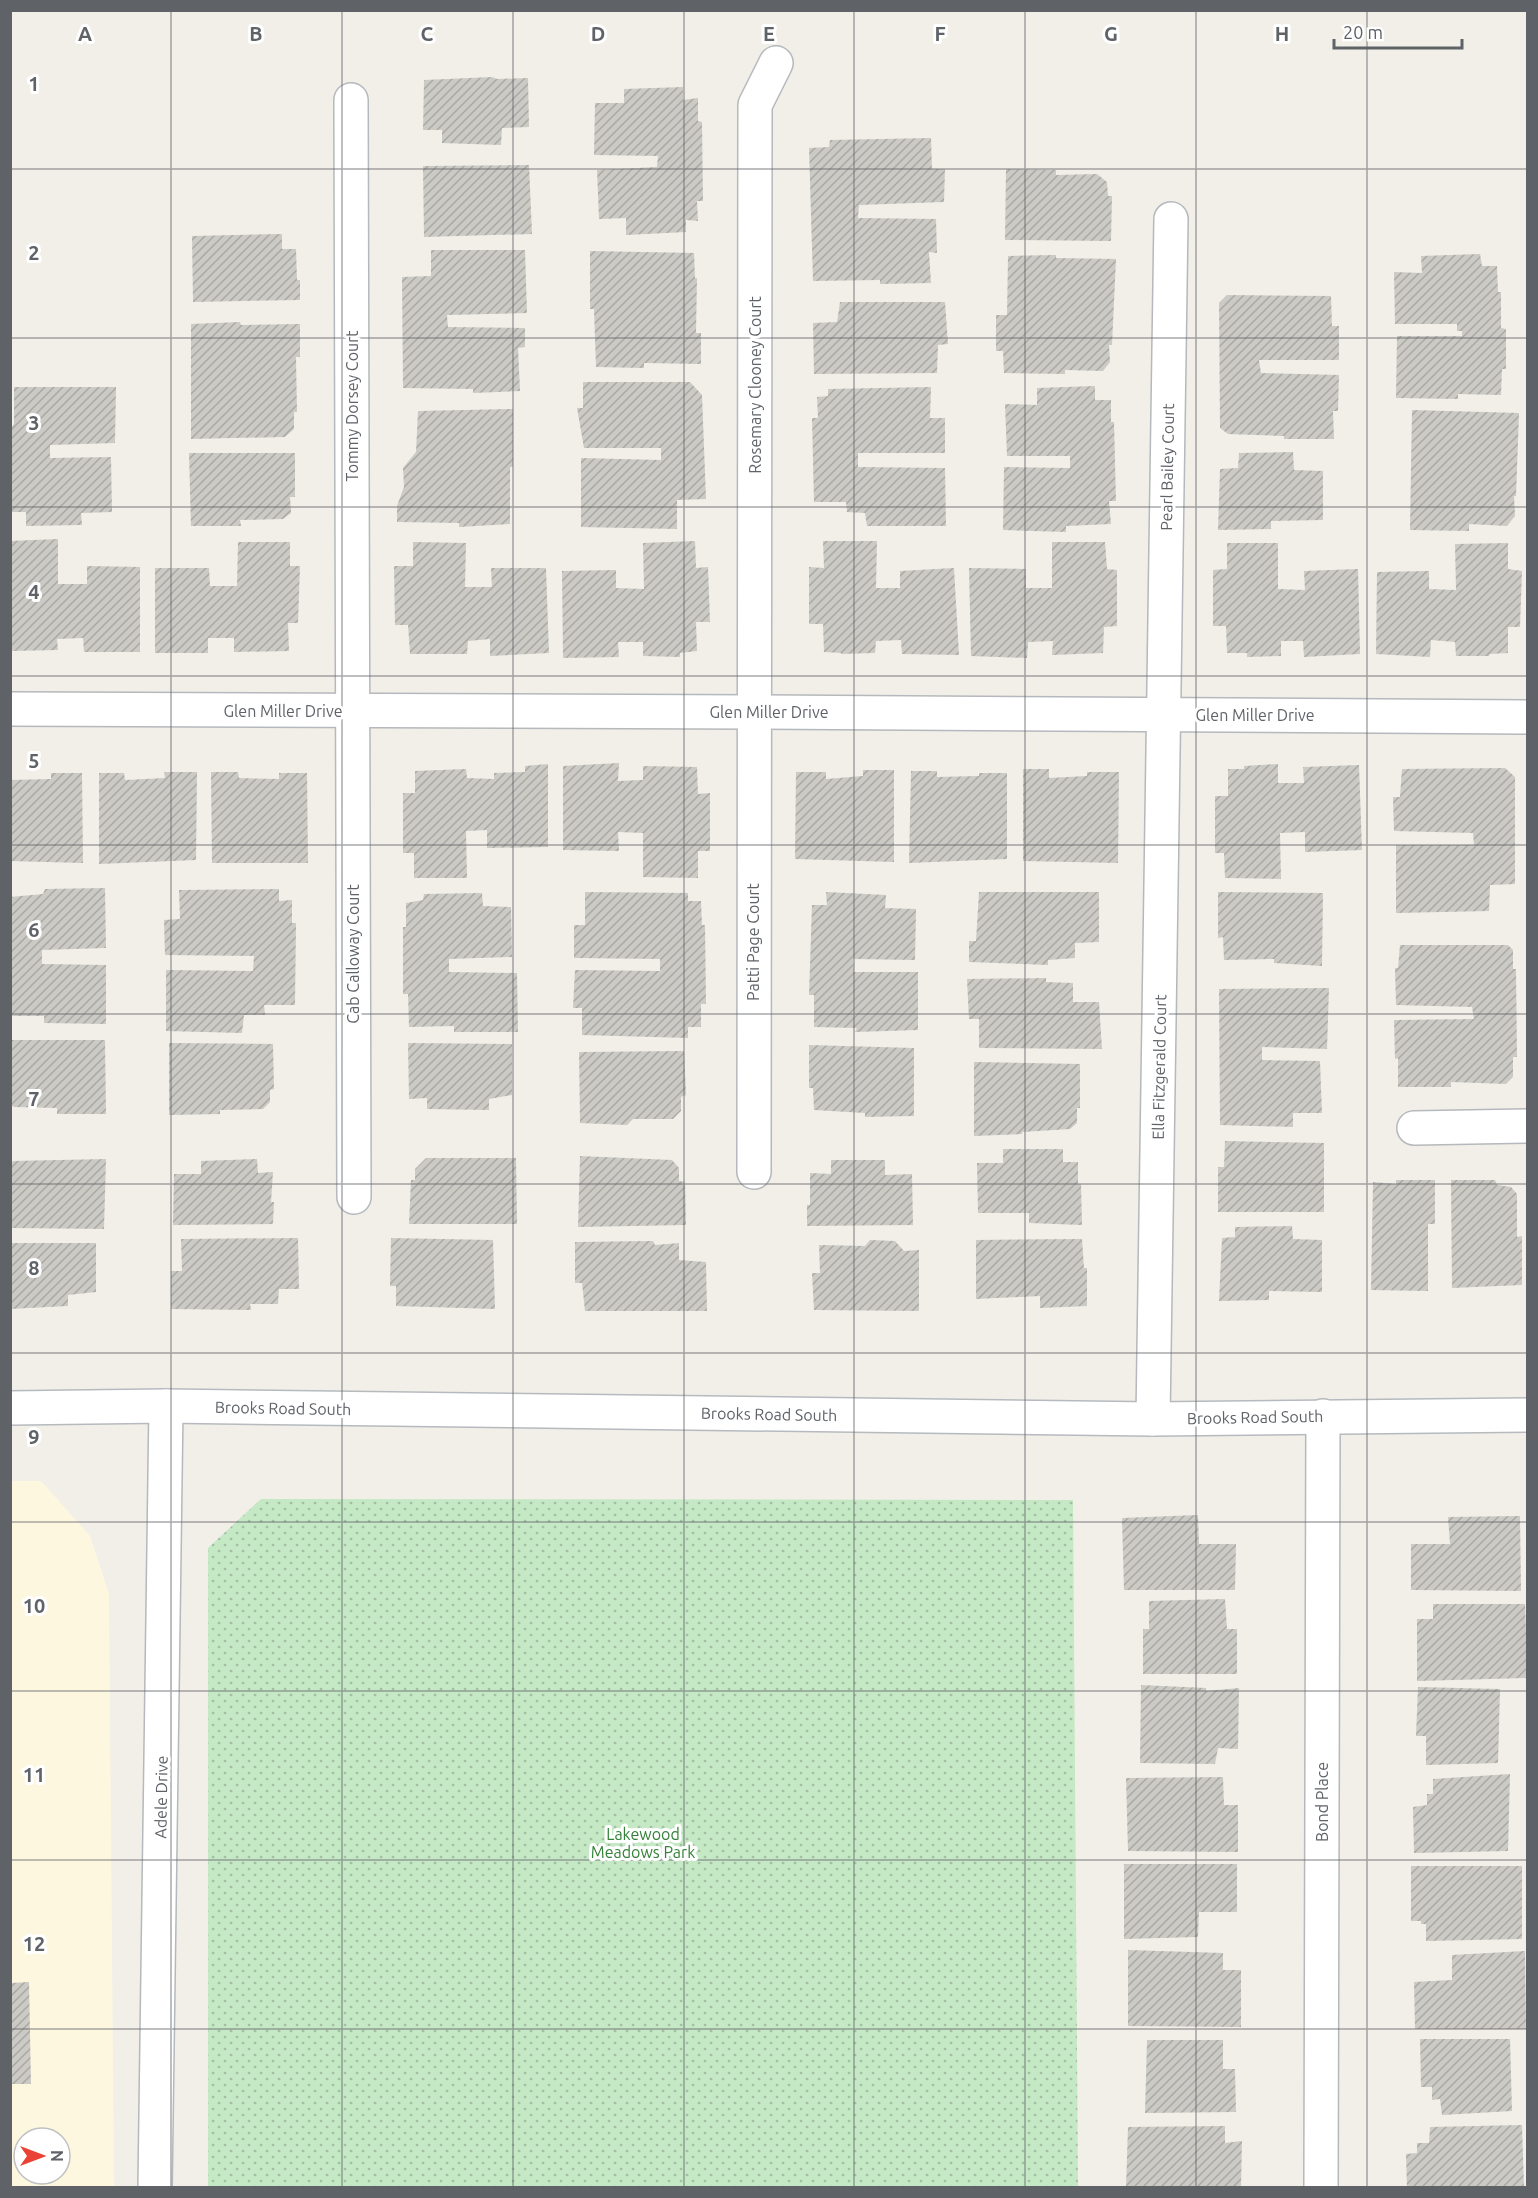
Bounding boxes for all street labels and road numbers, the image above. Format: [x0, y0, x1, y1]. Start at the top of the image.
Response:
street label: Rosemary Clooney Court [746, 295, 764, 474]
street label: Tommy Dorsey Court [343, 330, 361, 482]
street label: Pearl Bailey Court [1157, 402, 1177, 531]
street label: Glen Miller Drive [224, 702, 343, 720]
street label: Glen Miller Drive [710, 703, 829, 721]
street label: Glen Miller Drive [1196, 706, 1315, 724]
street label: Patti Page Court [744, 882, 762, 1001]
street label: Cab Calloway Court [344, 884, 362, 1024]
street label: Ella Fitzgerald Court [1149, 994, 1169, 1140]
street label: Brooks Road South [215, 1398, 351, 1418]
street label: Brooks Road South [701, 1404, 837, 1424]
street label: Brooks Road South [1187, 1407, 1323, 1427]
street label: Adele Drive [151, 1755, 171, 1839]
street label: Bond Place [1313, 1762, 1331, 1842]

